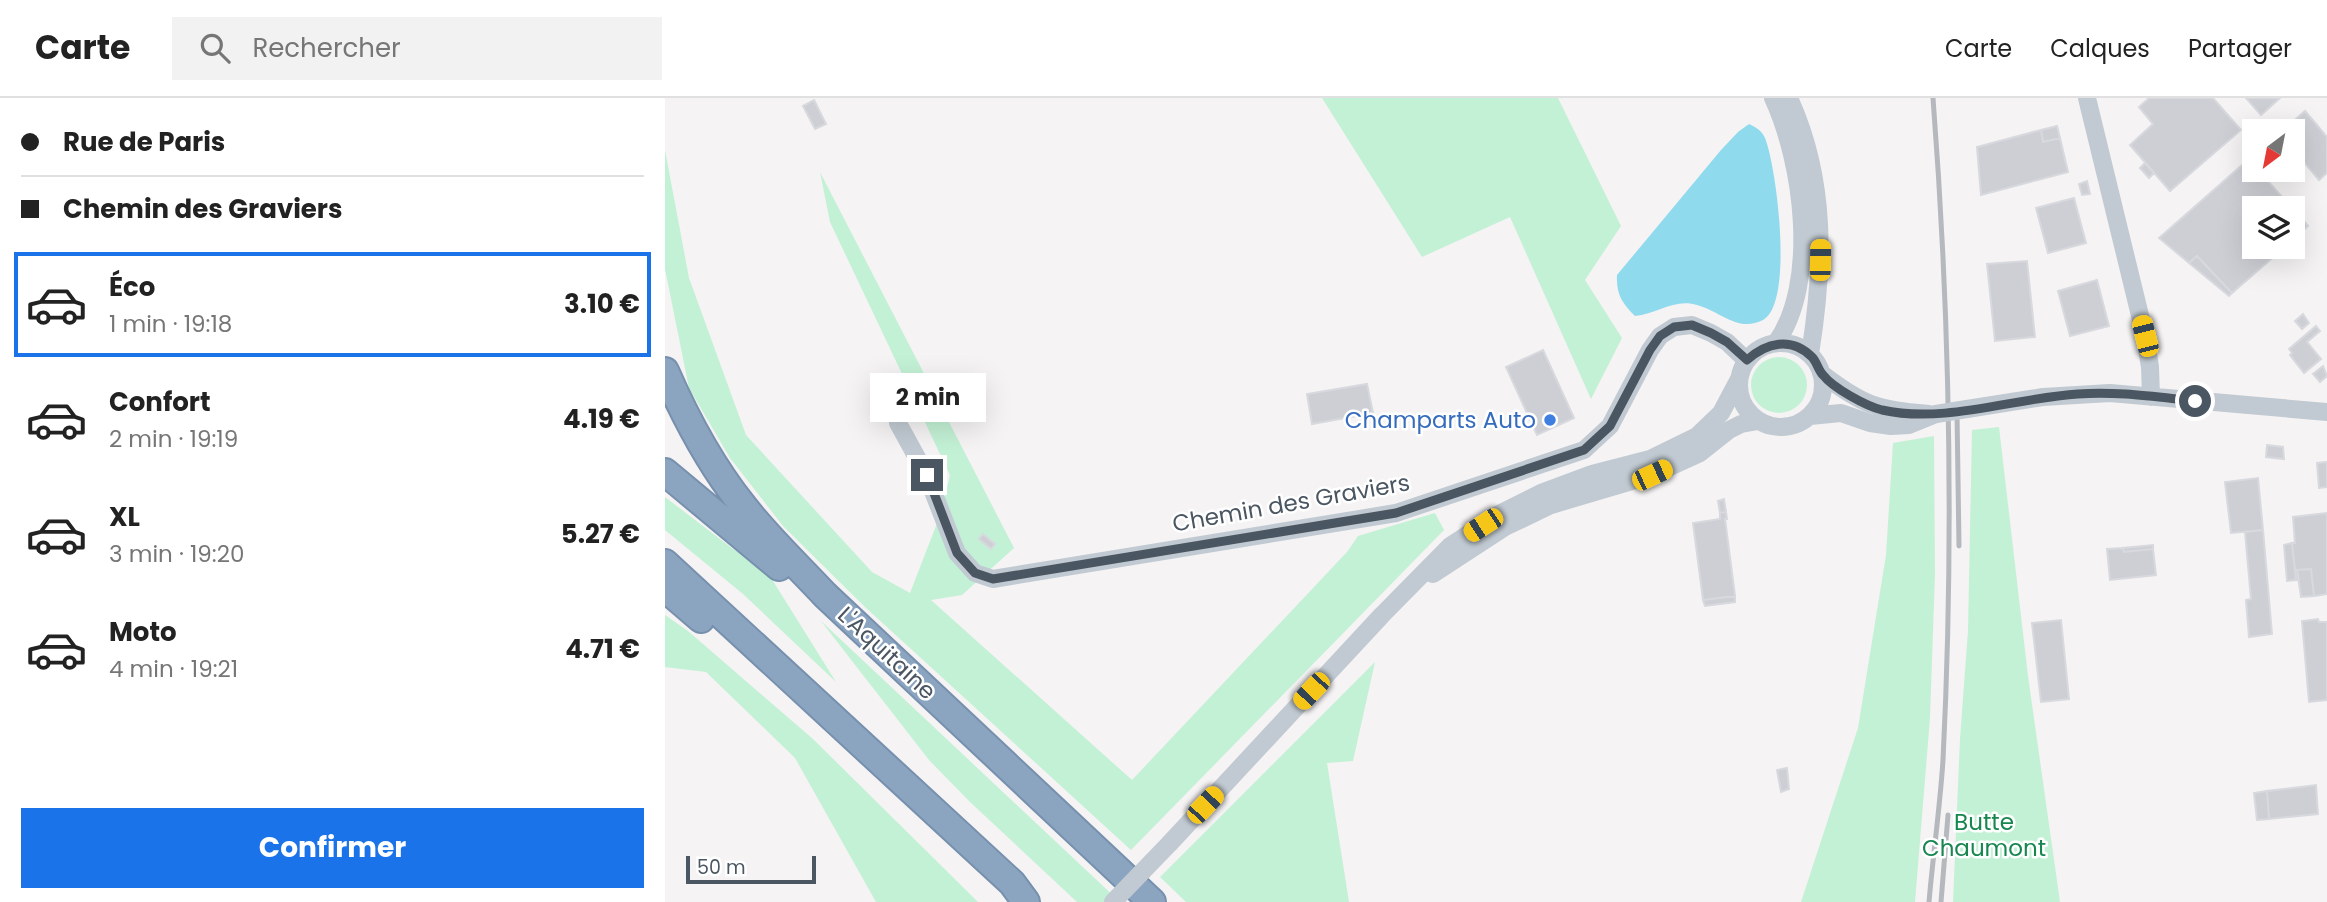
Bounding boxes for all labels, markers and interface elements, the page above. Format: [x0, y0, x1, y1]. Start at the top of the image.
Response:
search box [172, 17, 662, 80]
text: Carte [35, 24, 130, 71]
icon: search [196, 29, 234, 67]
text: Rechercher [252, 30, 401, 66]
text: Carte [1945, 32, 2012, 65]
text: Calques [2050, 32, 2150, 65]
text: Partager [2188, 32, 2292, 65]
north arrow [2242, 119, 2305, 182]
map controls [2242, 119, 2305, 259]
text: Rue de Paris [63, 124, 225, 160]
text: Chemin des Graviers [63, 191, 342, 227]
button: layers [2242, 196, 2305, 259]
car [1810, 239, 1831, 281]
text: Éco [109, 269, 155, 305]
icon: car [25, 273, 88, 336]
text: 3.10 € [564, 286, 640, 322]
text: 1 min · 19:18 [109, 308, 232, 340]
car [2130, 313, 2161, 359]
callout: 2 min [869, 374, 985, 422]
text: 2 min [896, 381, 960, 413]
text: Confort [109, 384, 211, 420]
route start [2179, 385, 2211, 417]
icon: car [25, 388, 88, 451]
text: 4.19 € [563, 401, 640, 437]
place label: Champarts Auto [1345, 404, 1536, 436]
marker: Champarts Auto [1542, 412, 1558, 428]
text: 2 min · 19:19 [109, 423, 238, 455]
car [1629, 457, 1676, 493]
route end [911, 459, 943, 491]
street label: Chemin des Graviers [1170, 466, 1412, 540]
text: XL [109, 499, 140, 535]
icon: car [25, 503, 88, 566]
car [1460, 505, 1507, 545]
text: 5.27 € [561, 516, 640, 552]
text: 3 min · 19:20 [109, 538, 244, 570]
street label: L'Aquitaine [831, 599, 943, 707]
text: Moto [109, 614, 177, 650]
icon: car [25, 618, 88, 681]
text: 4.71 € [565, 631, 640, 667]
text: 4 min · 19:21 [109, 653, 238, 685]
car [1289, 668, 1334, 714]
car [1183, 782, 1228, 828]
park label: Butte Chaumont [1922, 806, 2046, 864]
button: Confirmer [21, 808, 644, 888]
scale bar [686, 853, 815, 885]
text: 50 m [697, 854, 746, 881]

